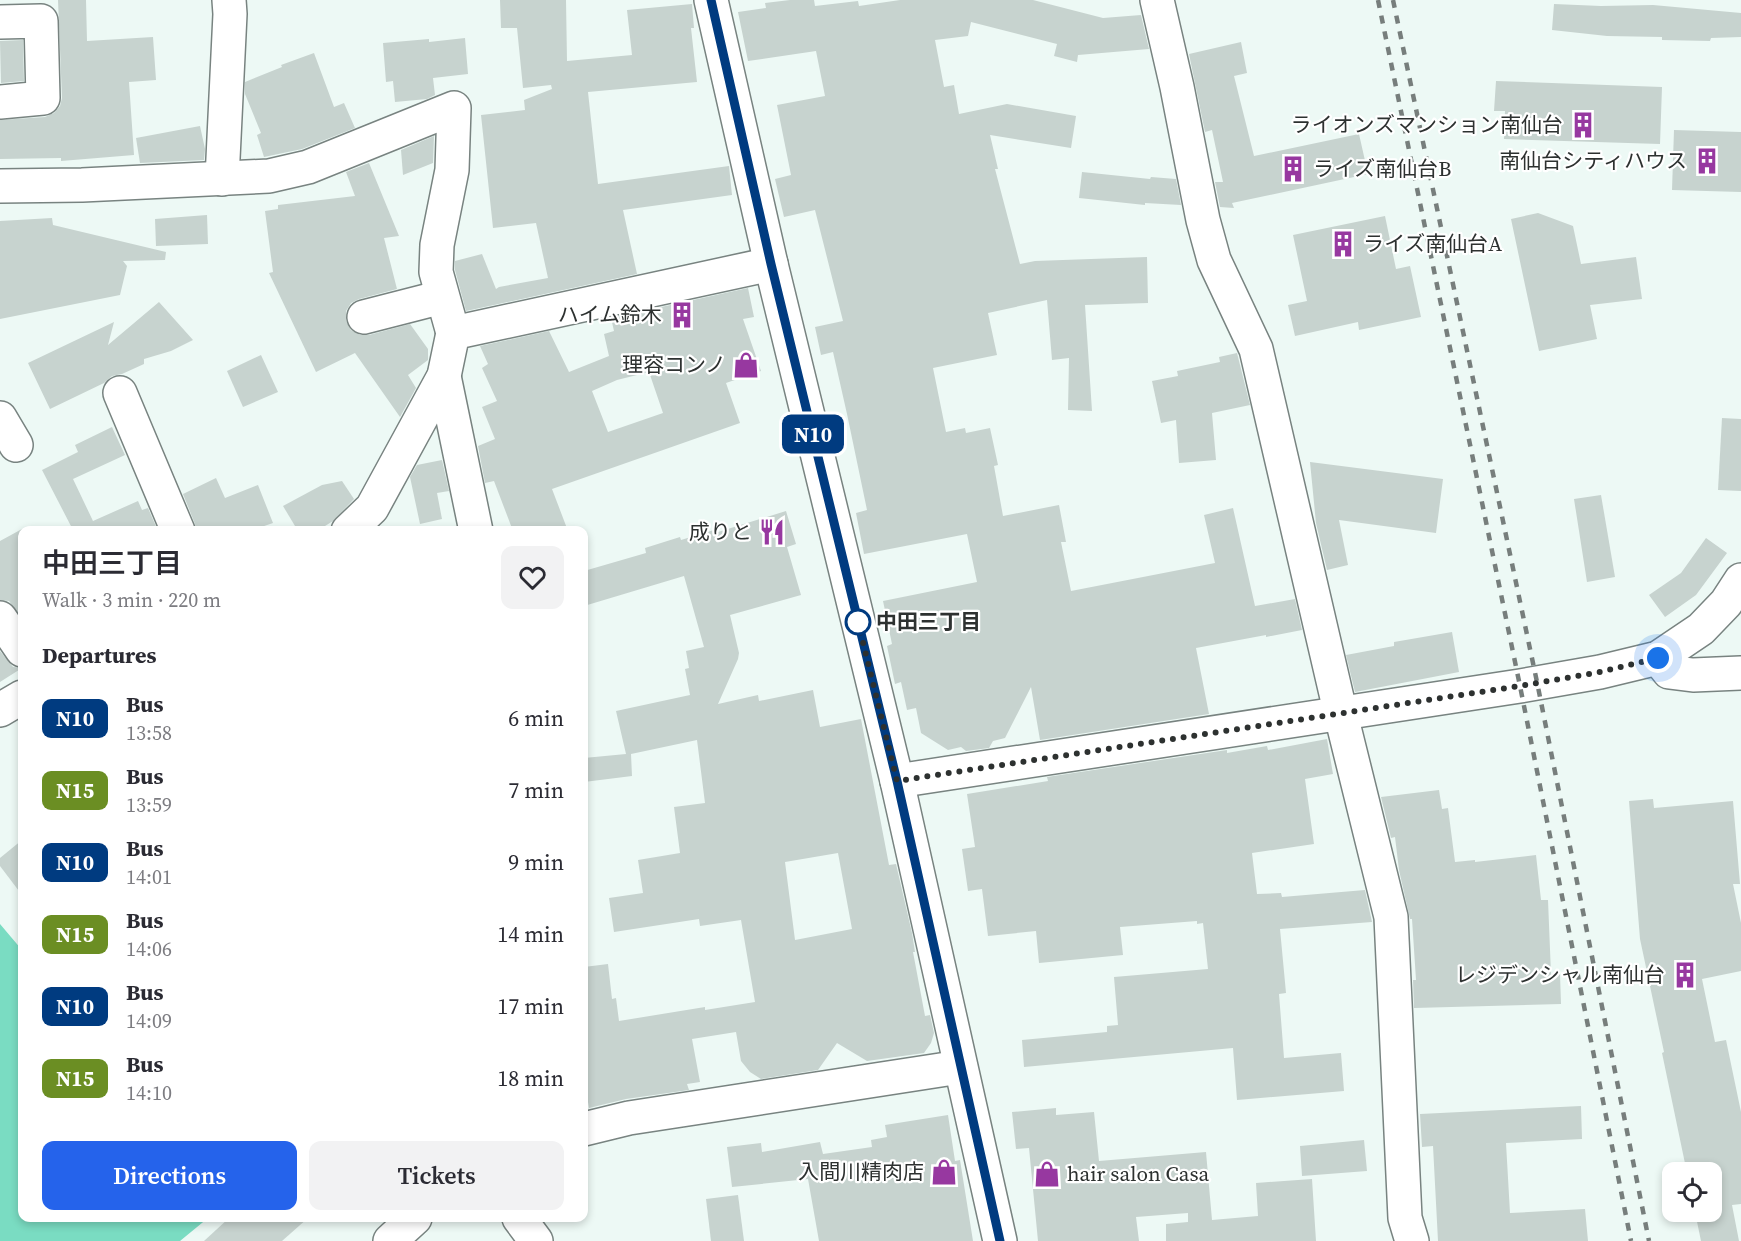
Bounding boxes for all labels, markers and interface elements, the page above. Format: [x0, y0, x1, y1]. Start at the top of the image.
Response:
place label: ライオンズマンション南仙台 [1290, 110, 1563, 139]
building icon: ライオンズマンション南仙台 [1568, 110, 1598, 140]
place label: 南仙台シティハウス [1499, 146, 1687, 175]
building icon: 南仙台シティハウス [1692, 146, 1722, 176]
building icon: ライズ南仙台B [1278, 154, 1308, 184]
place label: ライズ南仙台B [1313, 154, 1452, 183]
building icon: ライズ南仙台A [1328, 229, 1358, 259]
place label: ライズ南仙台A [1363, 229, 1502, 258]
place label: ハイム鈴木 [558, 300, 662, 329]
building icon: ハイム鈴木 [667, 300, 697, 330]
place label: 理容コンノ [622, 350, 726, 379]
shop icon: 理容コンノ [731, 350, 761, 380]
line badge: N10 [778, 414, 848, 454]
text: N10 [794, 420, 832, 449]
place label: 成りと [689, 517, 752, 546]
restaurant icon: 成りと [757, 517, 787, 547]
text: 中田三丁目 [42, 544, 182, 582]
button: heart [501, 546, 564, 609]
text: Walk · 3 min · 220 m [42, 586, 221, 614]
place label: 中田三丁目 [876, 607, 981, 636]
marker: 中田三丁目 [845, 609, 871, 635]
text: Departures [42, 640, 156, 670]
your location [1643, 643, 1673, 673]
text: Bus [126, 689, 163, 719]
text: 6 min [508, 703, 564, 733]
text: N10 [56, 704, 94, 733]
text: 13:58 [126, 719, 172, 747]
text: Bus [126, 761, 163, 791]
text: 7 min [508, 775, 564, 805]
text: N15 [56, 776, 94, 805]
text: 13:59 [126, 791, 172, 819]
text: Bus [126, 833, 163, 863]
text: 9 min [508, 847, 564, 877]
text: N10 [56, 848, 94, 877]
text: 14:01 [126, 863, 172, 891]
text: Bus [126, 905, 163, 935]
text: 14 min [497, 919, 564, 949]
text: N15 [56, 920, 94, 949]
text: 14:06 [126, 935, 172, 963]
place label: レジデンシャル南仙台 [1455, 960, 1665, 989]
building icon: レジデンシャル南仙台 [1670, 960, 1700, 990]
text: Bus [126, 977, 163, 1007]
text: 17 min [497, 991, 564, 1021]
text: N10 [56, 992, 94, 1021]
text: 14:09 [126, 1007, 172, 1035]
text: Bus [126, 1049, 163, 1079]
text: 18 min [497, 1063, 564, 1093]
text: N15 [56, 1064, 94, 1093]
text: 14:10 [126, 1079, 172, 1107]
button: Directions [42, 1141, 297, 1210]
button: Tickets [309, 1141, 564, 1210]
place label: 入間川精肉店 [798, 1157, 924, 1186]
shop icon: 入間川精肉店 [929, 1157, 959, 1187]
shop icon: hair salon Casa [1032, 1159, 1062, 1189]
place label: hair salon Casa [1067, 1159, 1210, 1188]
map controls [1662, 1162, 1722, 1222]
button: locate [1662, 1162, 1722, 1222]

